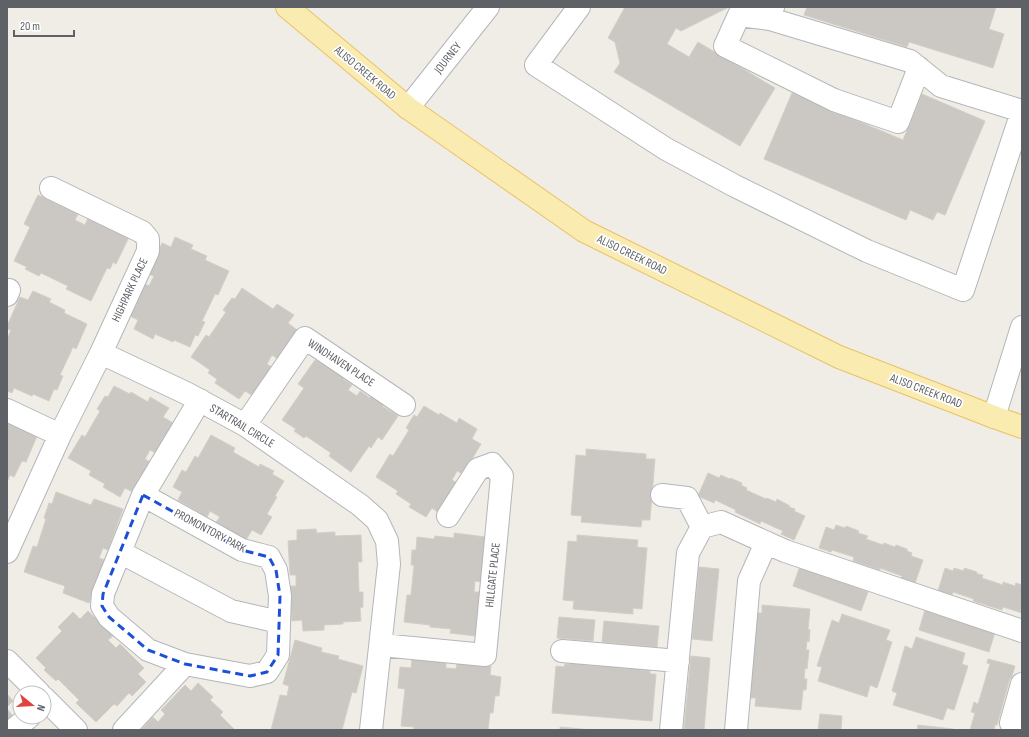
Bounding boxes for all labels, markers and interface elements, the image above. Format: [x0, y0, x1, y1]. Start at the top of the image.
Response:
scale bar [14, 12, 74, 38]
text: 20 m [20, 19, 40, 34]
street label: JOURNEY [430, 39, 465, 78]
street label: ALISO CREEK ROAD [330, 42, 399, 103]
street label: ALISO CREEK ROAD [594, 231, 669, 278]
street label: HIGHPARK PLACE [109, 256, 151, 324]
street label: WINDHAVEN PLACE [305, 336, 377, 390]
street label: ALISO CREEK ROAD [887, 370, 964, 412]
street label: STARTRAIL CIRCLE [207, 401, 277, 451]
street label: PROMONTORY PARK [171, 506, 249, 557]
street label: HILLGATE PLACE [482, 542, 504, 608]
north arrow [12, 685, 52, 725]
text: N [34, 703, 48, 713]

